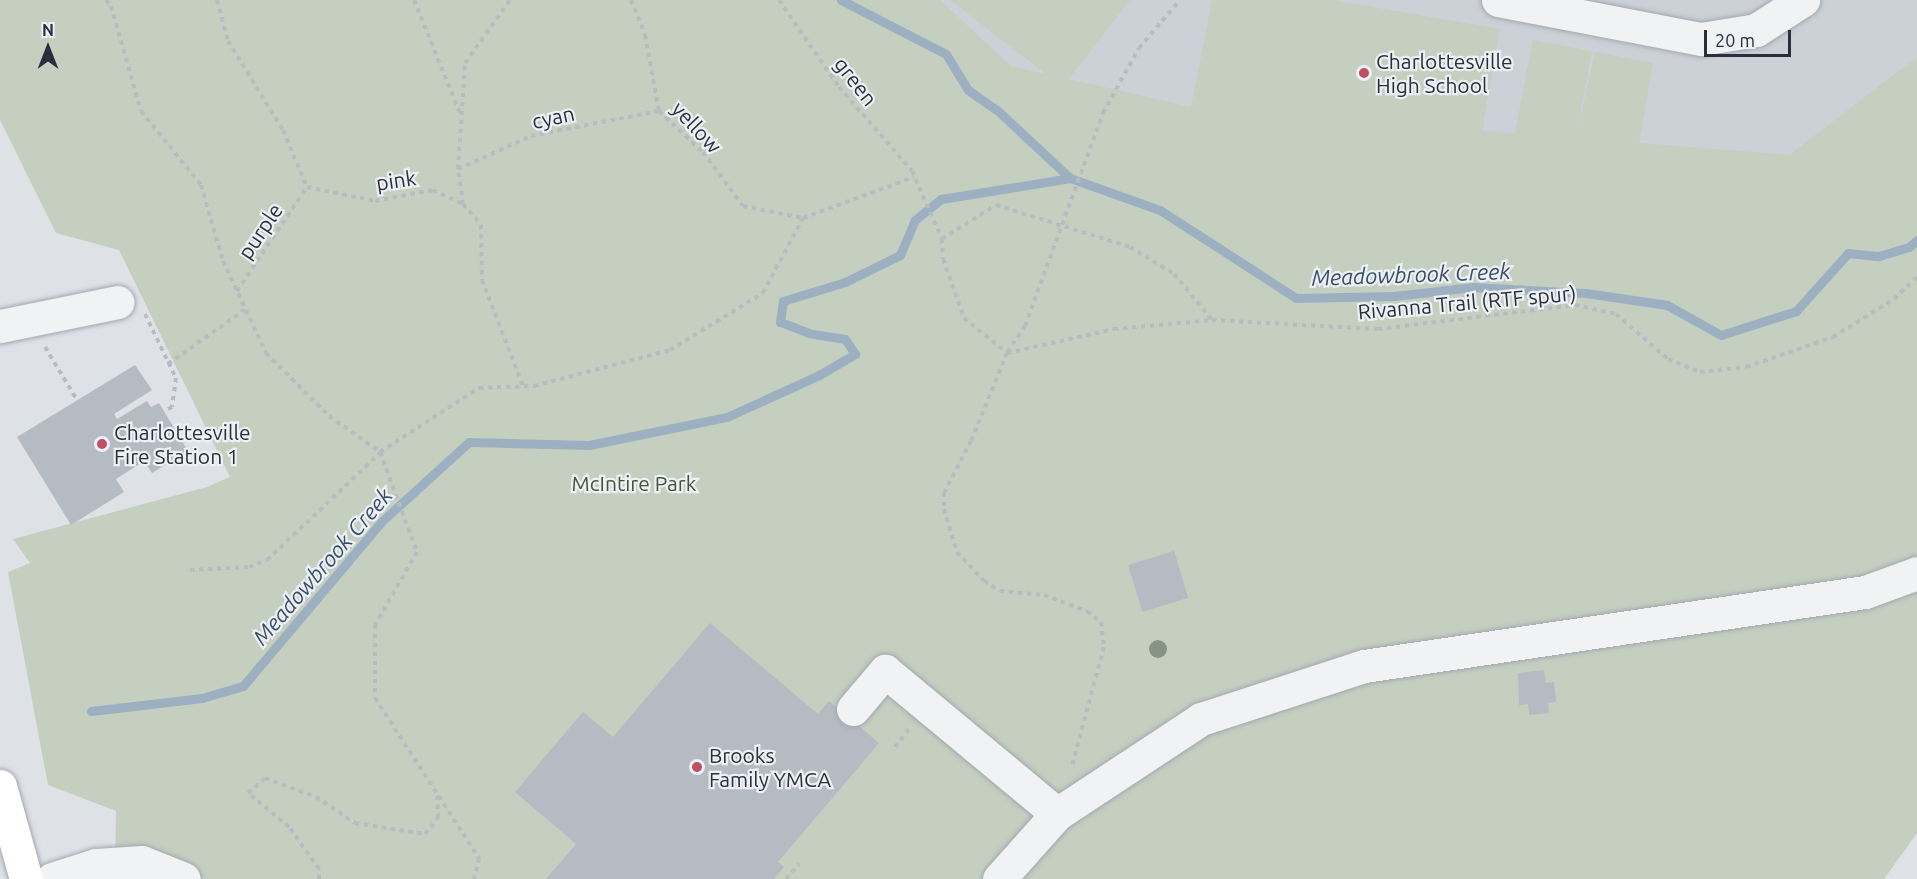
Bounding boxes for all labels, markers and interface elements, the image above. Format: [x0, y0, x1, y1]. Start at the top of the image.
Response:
north arrow [18, 18, 78, 78]
scale bar [1707, 18, 1794, 56]
text: N [42, 21, 54, 39]
text: 20 m [1715, 30, 1755, 50]
place label: Charlottesville High School [1376, 48, 1513, 98]
street label: green [829, 51, 883, 111]
marker: Charlottesville High School [1357, 66, 1371, 80]
street label: yellow [667, 96, 727, 158]
street label: cyan [529, 100, 577, 134]
street label: pink [374, 165, 418, 195]
street label: purple [232, 198, 288, 264]
water label: Meadowbrook Creek [1311, 257, 1511, 291]
street label: Rivanna Trail (RTF spur) [1357, 280, 1577, 324]
place label: Charlottesville Fire Station 1 [114, 419, 251, 469]
marker: Charlottesville Fire Station 1 [95, 437, 109, 451]
park label: McIntire Park [572, 470, 696, 496]
water label: Meadowbrook Creek [247, 482, 397, 650]
place label: Brooks Family YMCA [709, 742, 831, 792]
marker: Brooks Family YMCA [690, 760, 704, 774]

